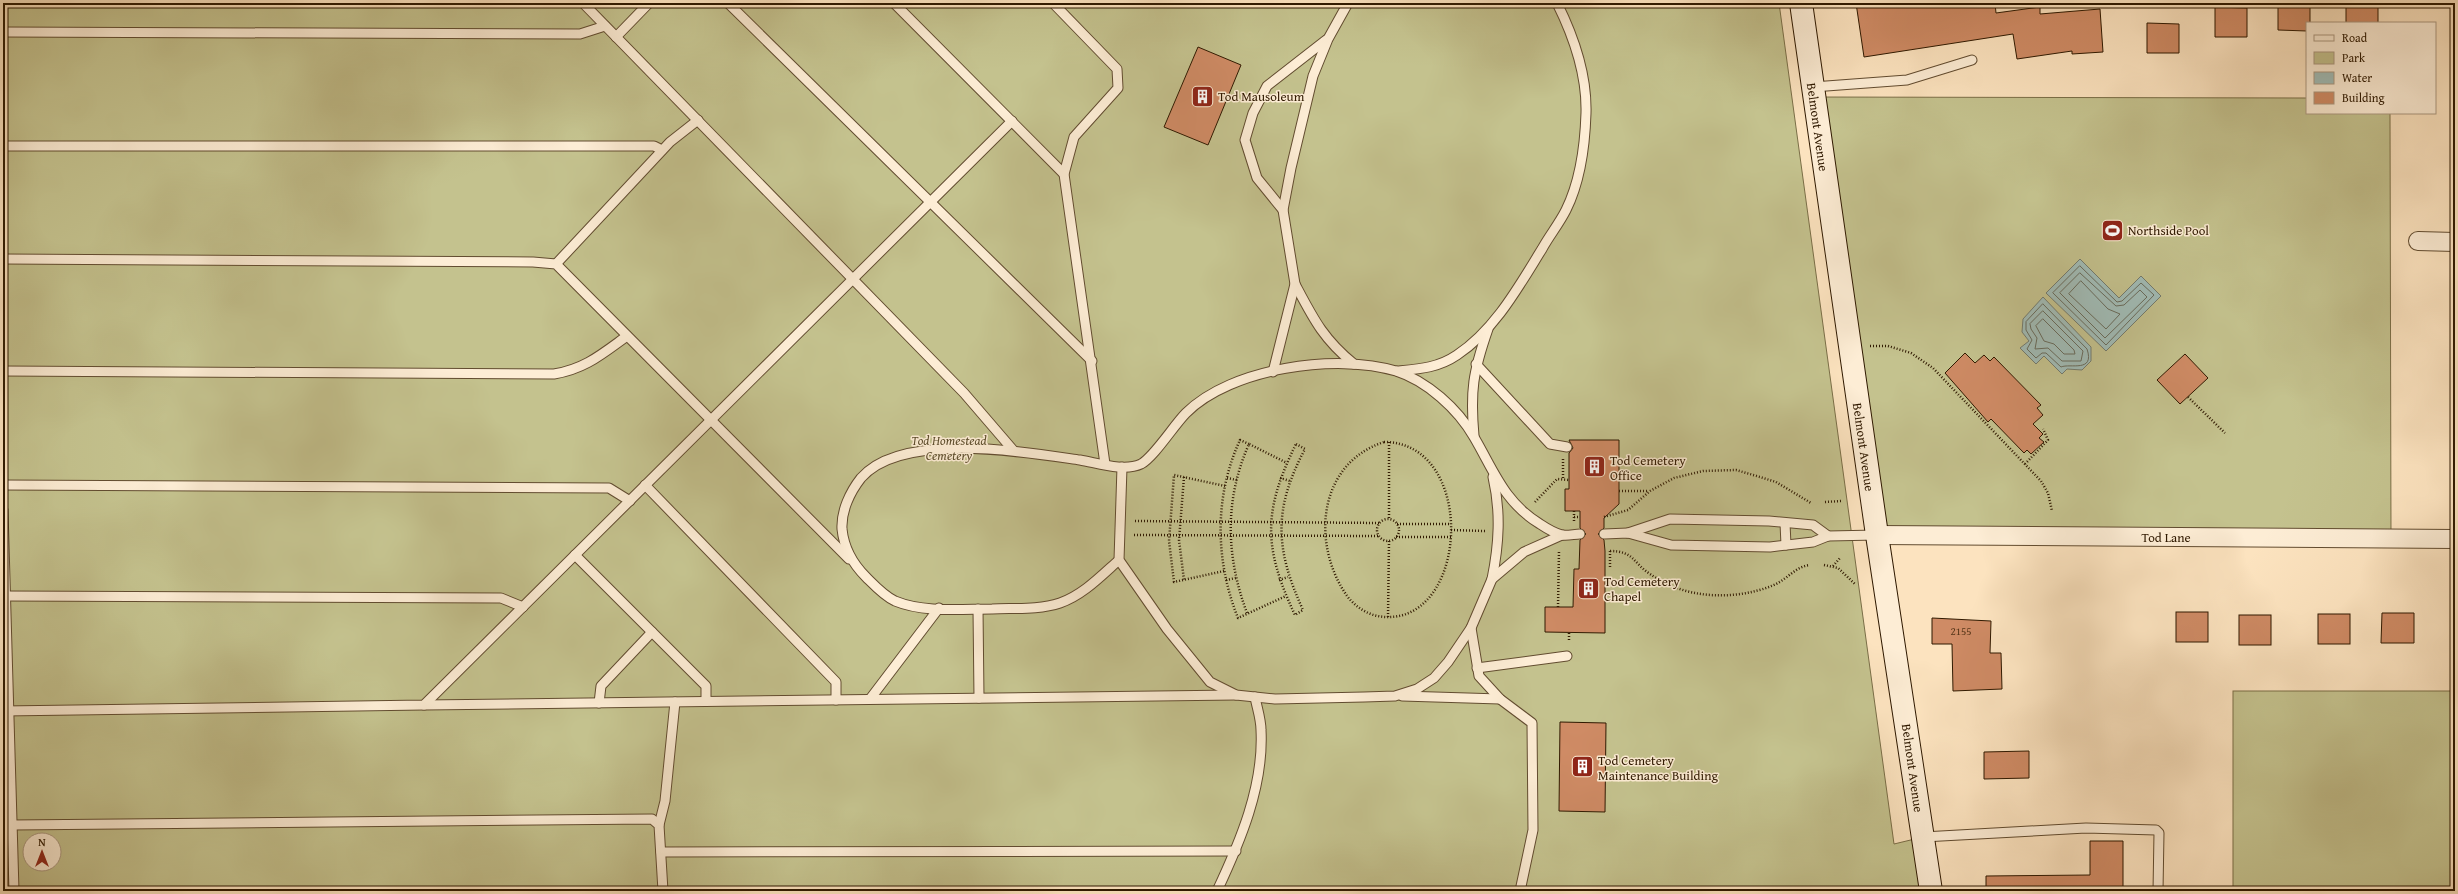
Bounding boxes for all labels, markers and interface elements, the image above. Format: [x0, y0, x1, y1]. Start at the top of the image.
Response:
legend [2306, 22, 2436, 114]
text: Road [2342, 29, 2368, 46]
text: Park [2342, 49, 2366, 66]
text: Water [2342, 69, 2372, 86]
street label: Belmont Avenue [1802, 82, 1833, 172]
building icon: Tod Mausoleum [1190, 83, 1216, 109]
place label: Tod Mausoleum [1218, 87, 1305, 106]
text: Building [2342, 89, 2385, 106]
sports icon: Northside Pool [2099, 217, 2125, 243]
place label: Northside Pool [2128, 221, 2209, 240]
street label: Belmont Avenue [1848, 402, 1879, 492]
park label: Tod Homestead Cemetery [911, 431, 987, 465]
place label: Tod Cemetery Office [1610, 451, 1686, 485]
building icon: Tod Cemetery Office [1581, 454, 1607, 480]
street label: Tod Lane [2141, 528, 2191, 547]
place label: Tod Cemetery Chapel [1604, 572, 1680, 606]
building icon: Tod Cemetery Chapel [1576, 575, 1602, 601]
house number: 2155 [1950, 623, 1972, 639]
street label: Belmont Avenue [1897, 723, 1928, 813]
place label: Tod Cemetery Maintenance Building [1598, 751, 1719, 785]
building icon: Tod Cemetery Maintenance Building [1569, 754, 1595, 780]
north arrow [22, 832, 62, 872]
text: N [38, 834, 46, 850]

